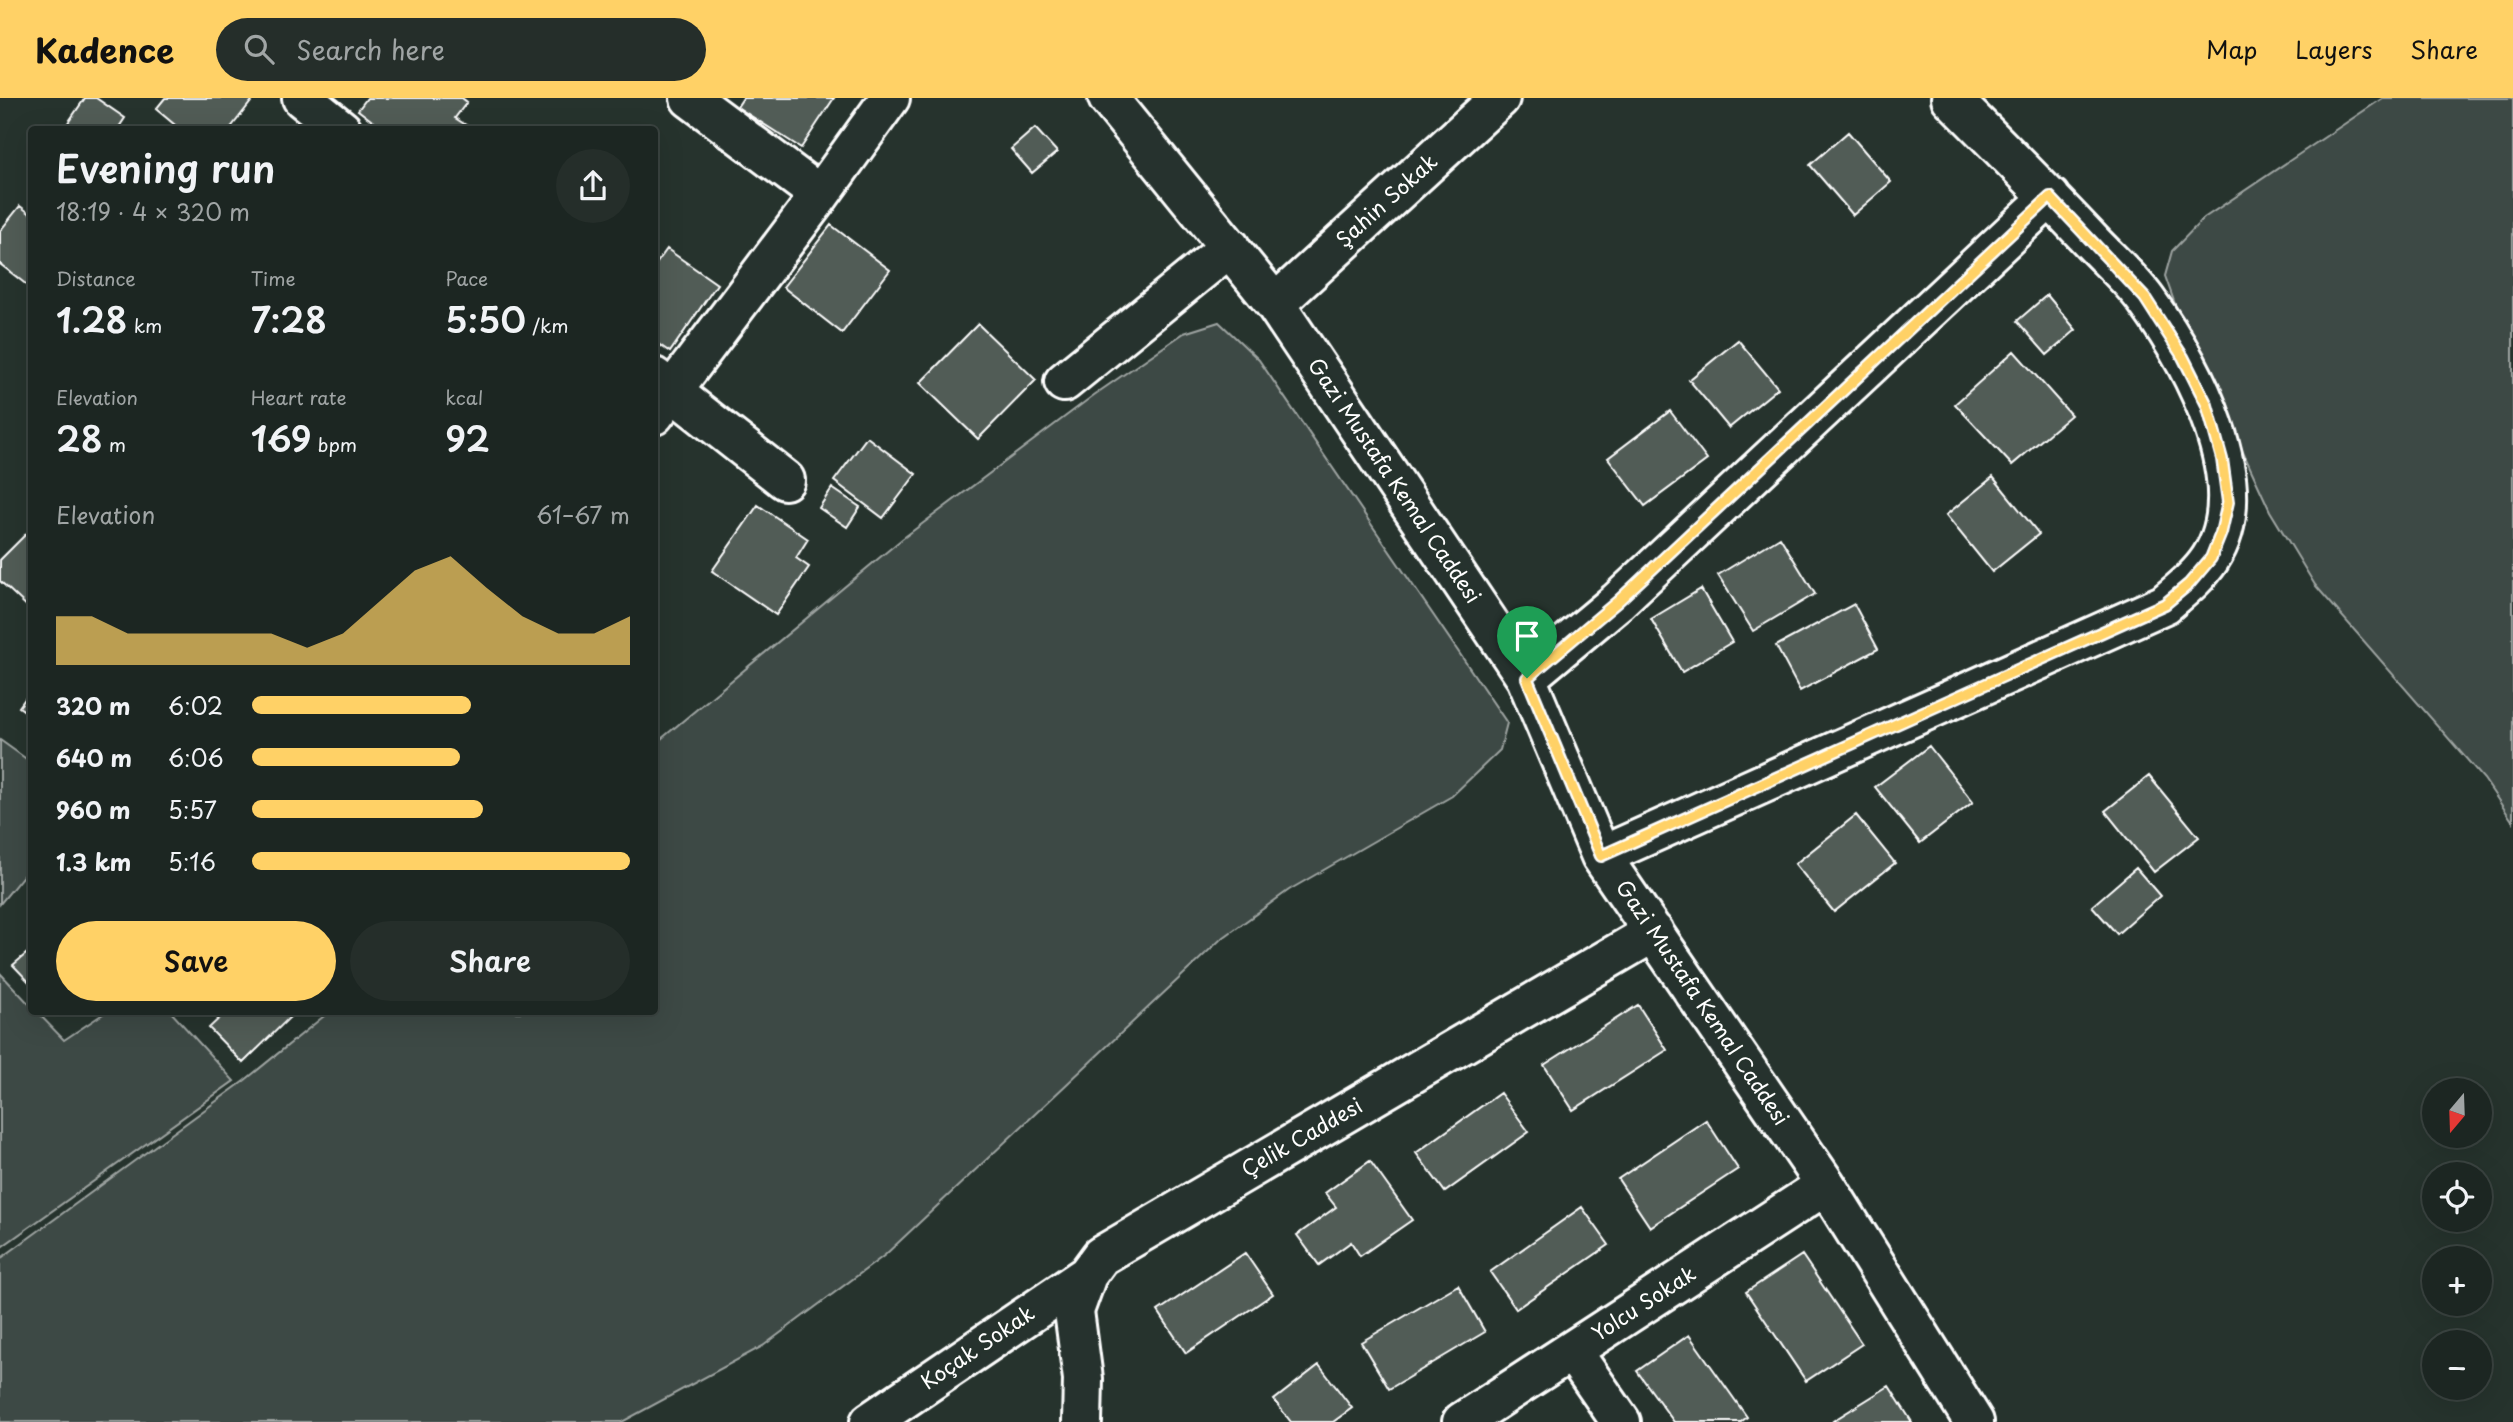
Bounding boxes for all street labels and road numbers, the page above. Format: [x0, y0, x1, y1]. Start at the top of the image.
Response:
street label: Şahin Sokak [1328, 145, 1444, 254]
street label: Gazi Mustafa Kemal Caddesi [1301, 351, 1490, 609]
street label: Gazi Mustafa Kemal Caddesi [1609, 873, 1798, 1131]
street label: Çelik Caddesi [1234, 1089, 1368, 1184]
street label: Yolcu Sokak [1585, 1257, 1701, 1348]
street label: Koçak Sokak [914, 1296, 1040, 1396]

